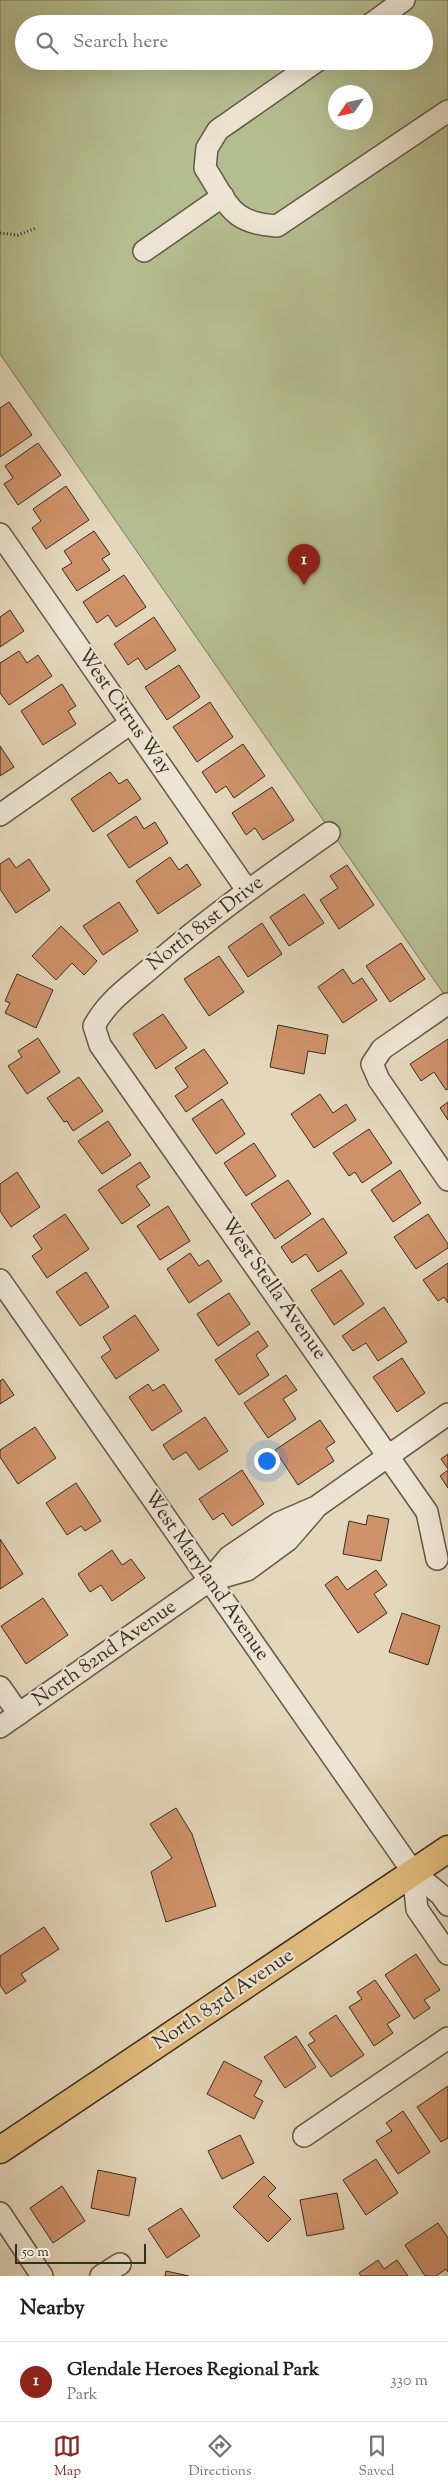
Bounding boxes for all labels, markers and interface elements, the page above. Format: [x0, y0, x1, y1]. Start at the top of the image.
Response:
search box [15, 15, 433, 70]
icon: search [33, 29, 61, 57]
text: Search here [73, 29, 168, 56]
north arrow [328, 85, 373, 130]
pin: 1 [288, 544, 320, 585]
street label: West Citrus Way [70, 643, 178, 781]
street label: North 81st Drive [142, 869, 270, 979]
street label: West Stella Avenue [213, 1212, 333, 1366]
your location [254, 1448, 280, 1474]
street label: West Maryland Avenue [136, 1485, 276, 1667]
street label: North 82nd Avenue [27, 1593, 183, 1715]
street label: North 83rd Avenue [148, 1942, 300, 2058]
scale bar [15, 2241, 146, 2264]
text: 50 m [22, 2243, 49, 2263]
text: Nearby [20, 2294, 85, 2324]
text: Glendale Heroes Regional Park [67, 2357, 319, 2384]
text: 1 [33, 2370, 39, 2393]
text: 330 m [390, 2370, 428, 2393]
text: Park [67, 2384, 98, 2407]
tab: Map [53, 2432, 81, 2482]
tab: Directions [188, 2432, 252, 2482]
tab: Saved [359, 2432, 394, 2482]

